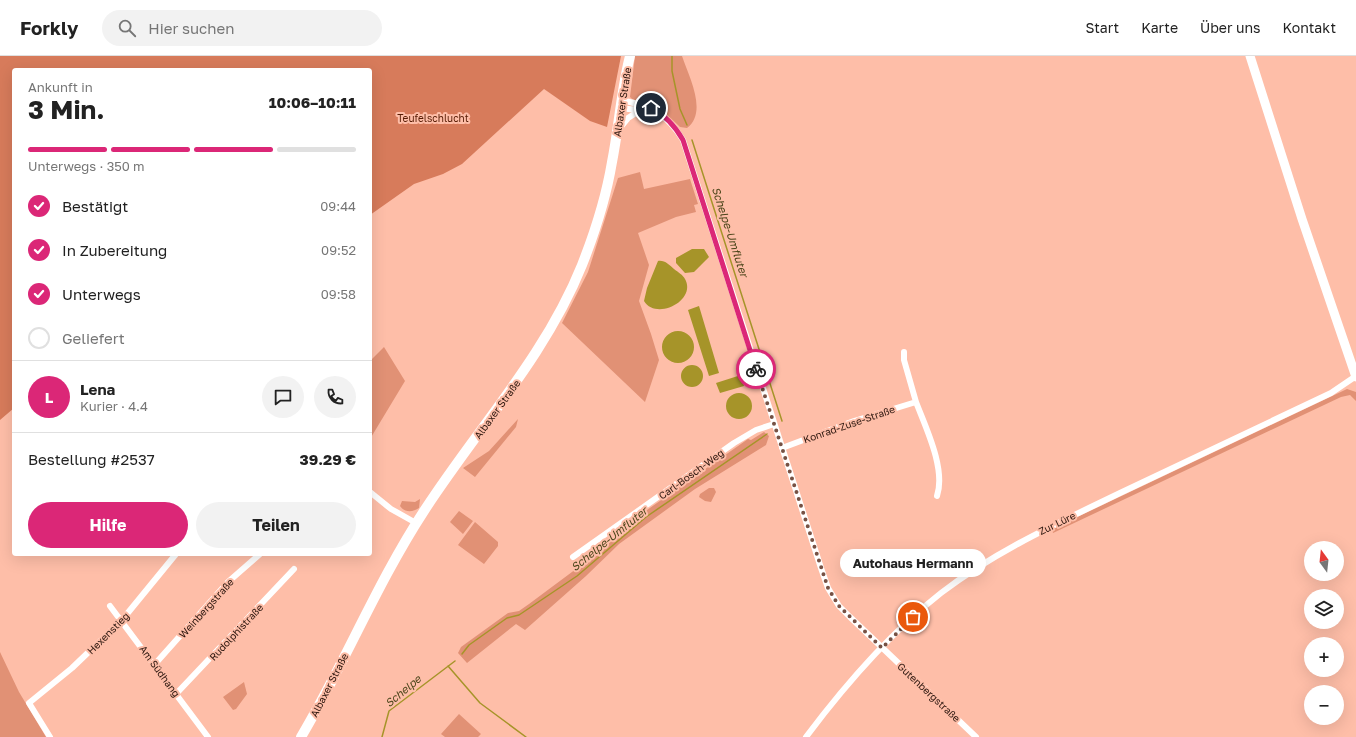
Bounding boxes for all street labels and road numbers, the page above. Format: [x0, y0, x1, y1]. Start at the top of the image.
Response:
street label: Albaxer Straße [611, 66, 633, 138]
street label: Albaxer Straße [471, 377, 523, 441]
street label: Konrad-Zuse-Straße [802, 403, 897, 445]
street label: Carl-Bosch-Weg [656, 446, 726, 502]
street label: Zur Lüre [1037, 509, 1078, 537]
street label: Weinbergstraße [176, 576, 236, 640]
street label: Rudolphistraße [207, 601, 266, 663]
street label: Hexenstieg [85, 610, 131, 656]
street label: Am Südhang [137, 643, 183, 699]
street label: Albaxer Straße [308, 651, 350, 719]
street label: Gutenbergstraße [895, 660, 963, 724]

